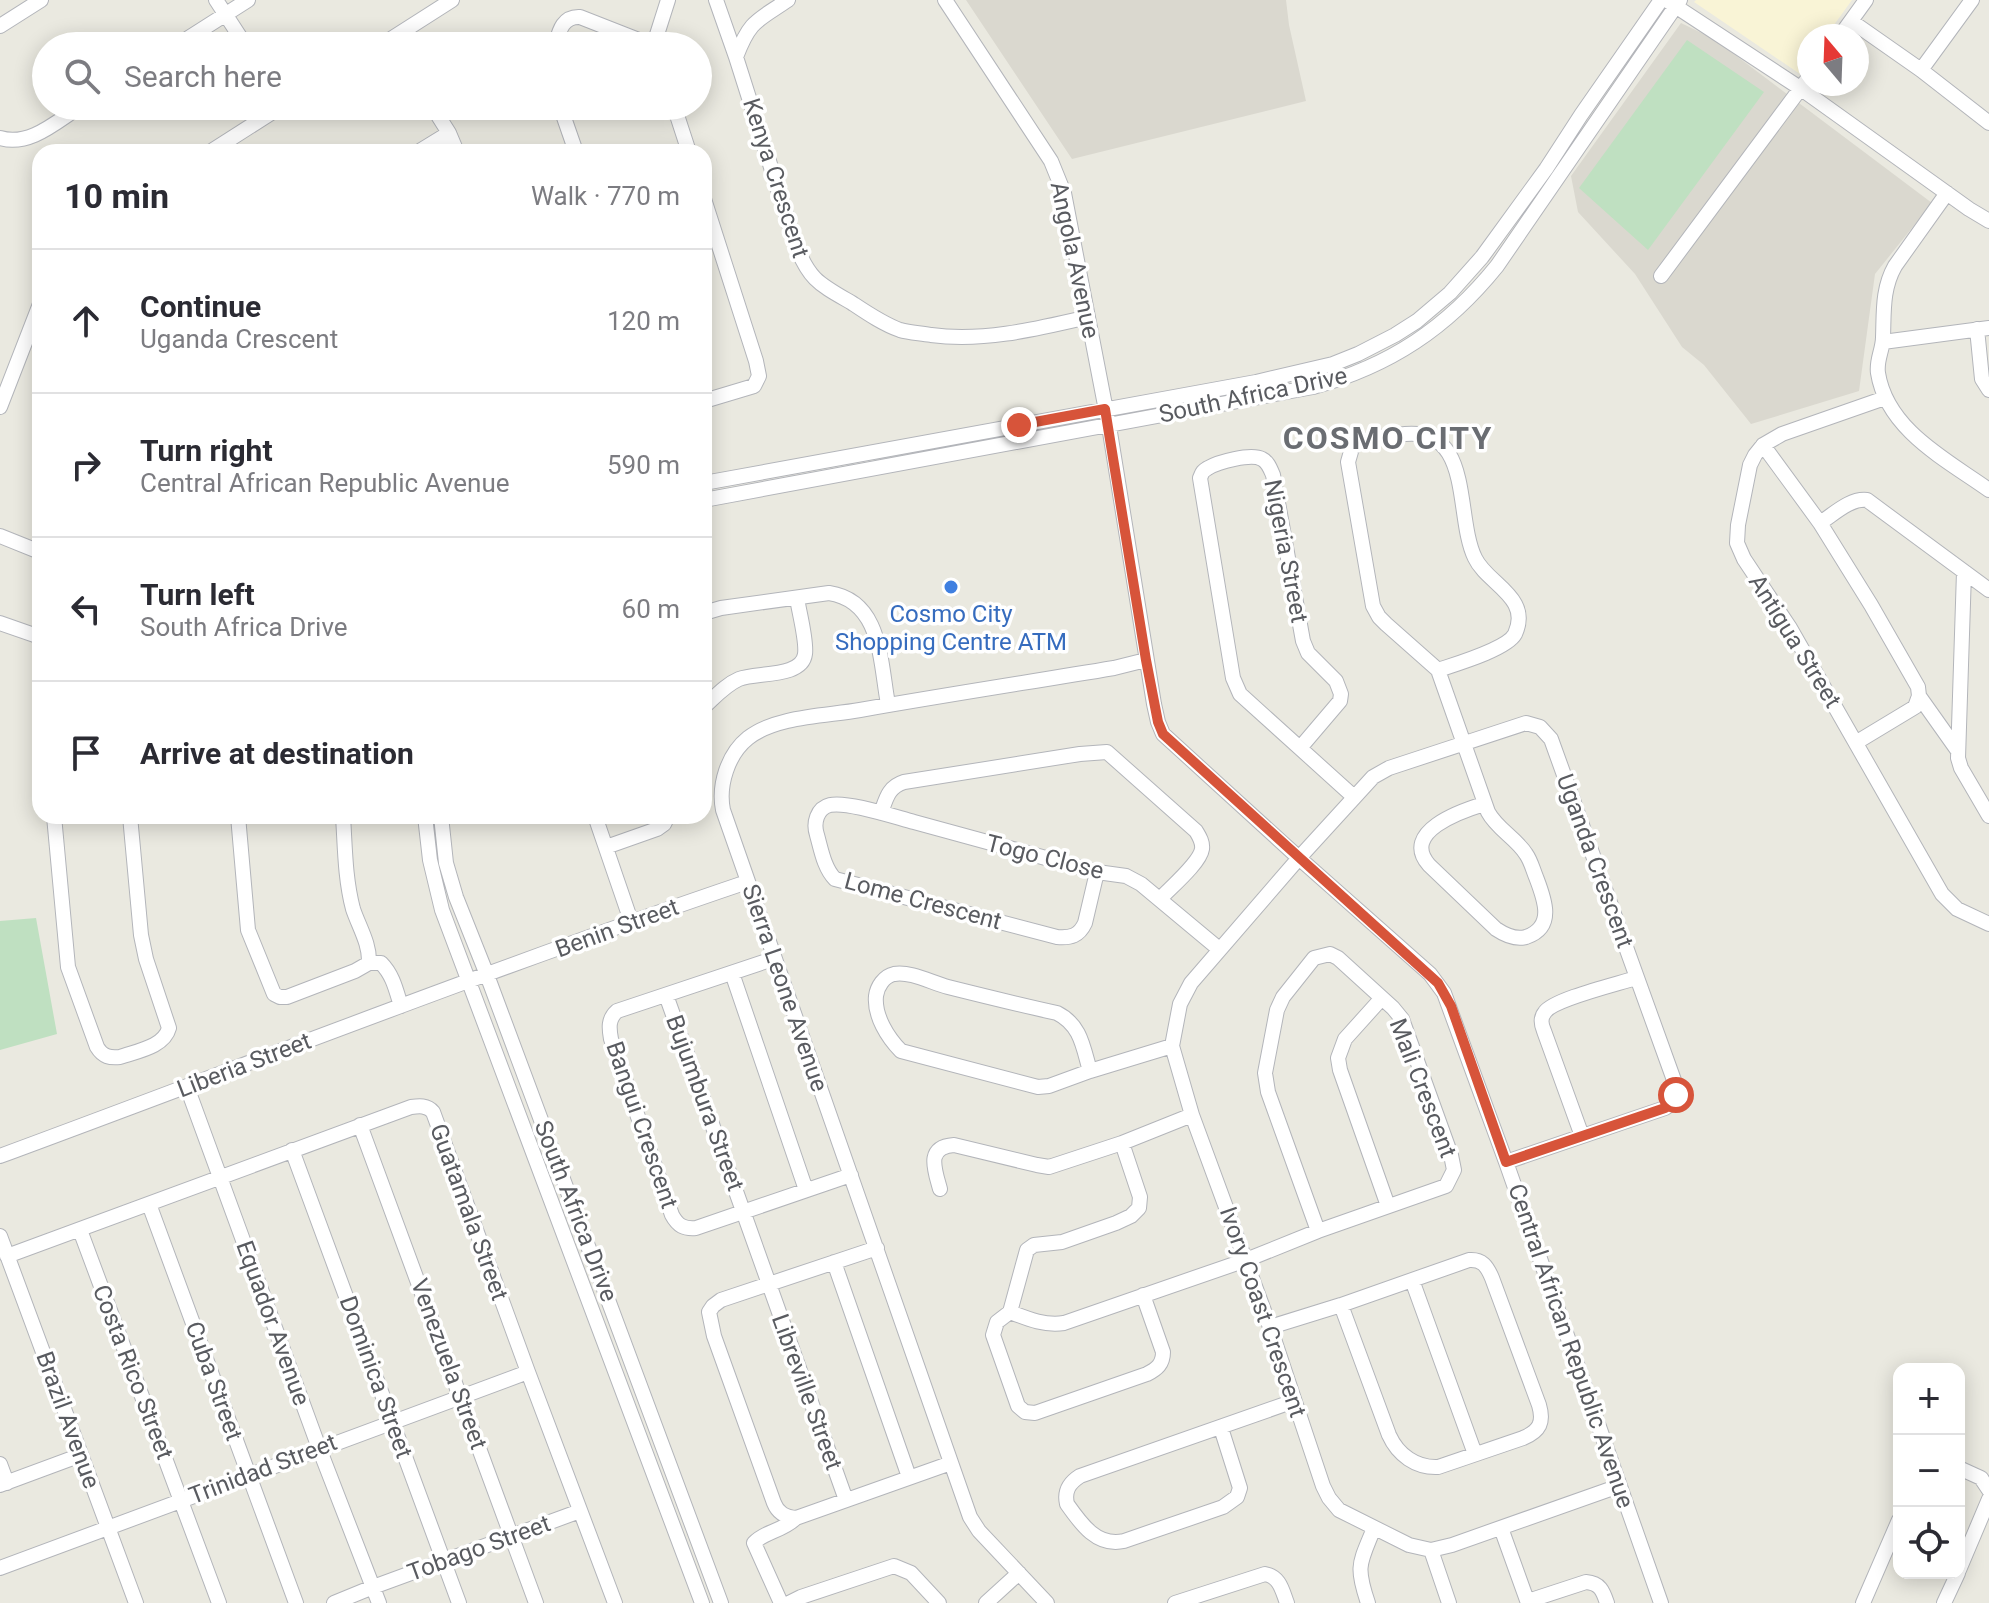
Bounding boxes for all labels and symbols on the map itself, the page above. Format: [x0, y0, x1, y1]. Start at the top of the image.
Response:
north arrow [1797, 24, 1869, 96]
street label: Kenya Crescent [737, 95, 815, 261]
street label: Angola Avenue [1045, 179, 1105, 341]
street label: South Africa Drive [1156, 361, 1350, 429]
route end [1001, 407, 1037, 443]
district label: COSMO CITY [1283, 419, 1493, 457]
street label: Nigeria Street [1258, 477, 1314, 625]
street label: Antigua Street [1743, 569, 1847, 713]
marker: Cosmo City Shopping Centre ATM [942, 578, 960, 596]
place label: Cosmo City Shopping Centre ATM [835, 600, 1067, 656]
street label: Uganda Crescent [1551, 770, 1639, 952]
street label: Togo Close [983, 829, 1107, 885]
street label: Lome Crescent [841, 867, 1005, 935]
street label: Sierra Leone Avenue [736, 881, 834, 1095]
street label: Benin Street [551, 893, 683, 963]
street label: Bujumbura Street [660, 1011, 750, 1195]
street label: Mali Crescent [1384, 1015, 1462, 1162]
street label: Liberia Street [173, 1027, 315, 1103]
street label: Bangui Crescent [600, 1038, 684, 1212]
route start [1658, 1077, 1694, 1113]
street label: South Africa Drive [529, 1117, 623, 1305]
street label: Guatamala Street [424, 1120, 514, 1304]
street label: Central African Republic Avenue [1502, 1180, 1640, 1512]
street label: Ivory Coast Crescent [1214, 1203, 1312, 1421]
street label: Equador Avenue [230, 1237, 316, 1409]
street label: Venezuela Street [405, 1275, 493, 1453]
street label: Costa Rico Street [87, 1281, 179, 1463]
street label: Dominica Street [334, 1292, 418, 1462]
street label: Libreville Street [766, 1310, 848, 1474]
street label: Cuba Street [180, 1318, 249, 1444]
street label: Brazil Avenue [30, 1348, 106, 1492]
street label: Trinidad Street [185, 1428, 341, 1510]
street label: Tobago Street [404, 1509, 554, 1587]

